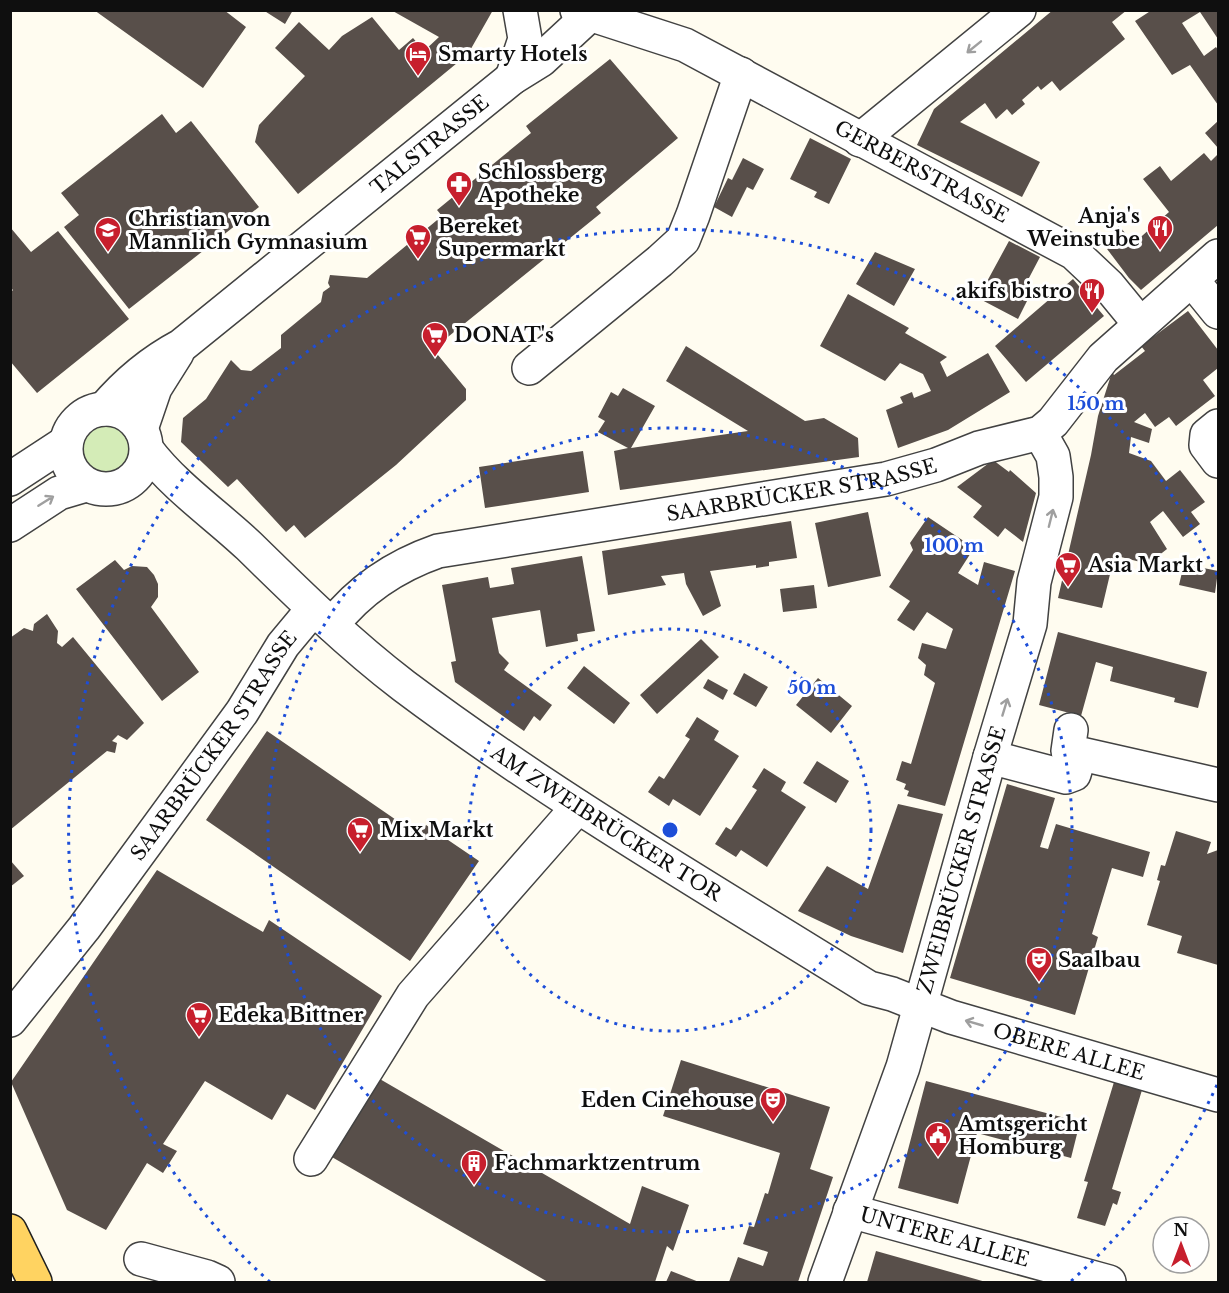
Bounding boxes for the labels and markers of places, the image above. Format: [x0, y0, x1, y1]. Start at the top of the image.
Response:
hotel icon: Smarty Hotels [403, 39, 433, 77]
place label: Smarty Hotels [438, 42, 588, 66]
place label: Schlossberg Apotheke [477, 160, 604, 207]
pharmacy icon: Schlossberg Apotheke [444, 169, 474, 207]
place label: Anja's Weinstube [1026, 204, 1140, 251]
place label: Christian von Mannlich Gymnasium [128, 207, 368, 254]
restaurant icon: Anja's Weinstube [1145, 213, 1175, 251]
place label: Bereket Supermarkt [438, 214, 566, 261]
school or university icon: Christian von Mannlich Gymnasium [93, 215, 123, 253]
supermarket icon: Bereket Supermarkt [403, 222, 433, 260]
restaurant icon: akifs bistro [1077, 276, 1107, 314]
place label: akifs bistro [956, 279, 1072, 303]
supermarket icon: DONAT's [420, 320, 450, 358]
place label: DONAT's [454, 323, 554, 347]
supermarket icon: Asia Markt [1053, 550, 1083, 588]
place label: Asia Markt [1087, 553, 1203, 577]
supermarket icon: Mix Markt [345, 815, 375, 853]
place label: Mix Markt [380, 818, 494, 842]
centre of rings [660, 820, 680, 840]
theatre icon: Saalbau [1024, 945, 1054, 983]
place label: Saalbau [1058, 948, 1140, 972]
supermarket icon: Edeka Bittner [184, 1000, 214, 1038]
place label: Edeka Bittner [218, 1003, 364, 1027]
theatre icon: Eden Cinehouse [758, 1085, 788, 1123]
place label: Eden Cinehouse [581, 1088, 754, 1112]
place label: Amtsgericht Homburg [957, 1112, 1088, 1159]
public building icon: Amtsgericht Homburg [923, 1120, 953, 1158]
building icon: Fachmarktzentrum [459, 1148, 489, 1186]
place label: Fachmarktzentrum [494, 1151, 700, 1175]

